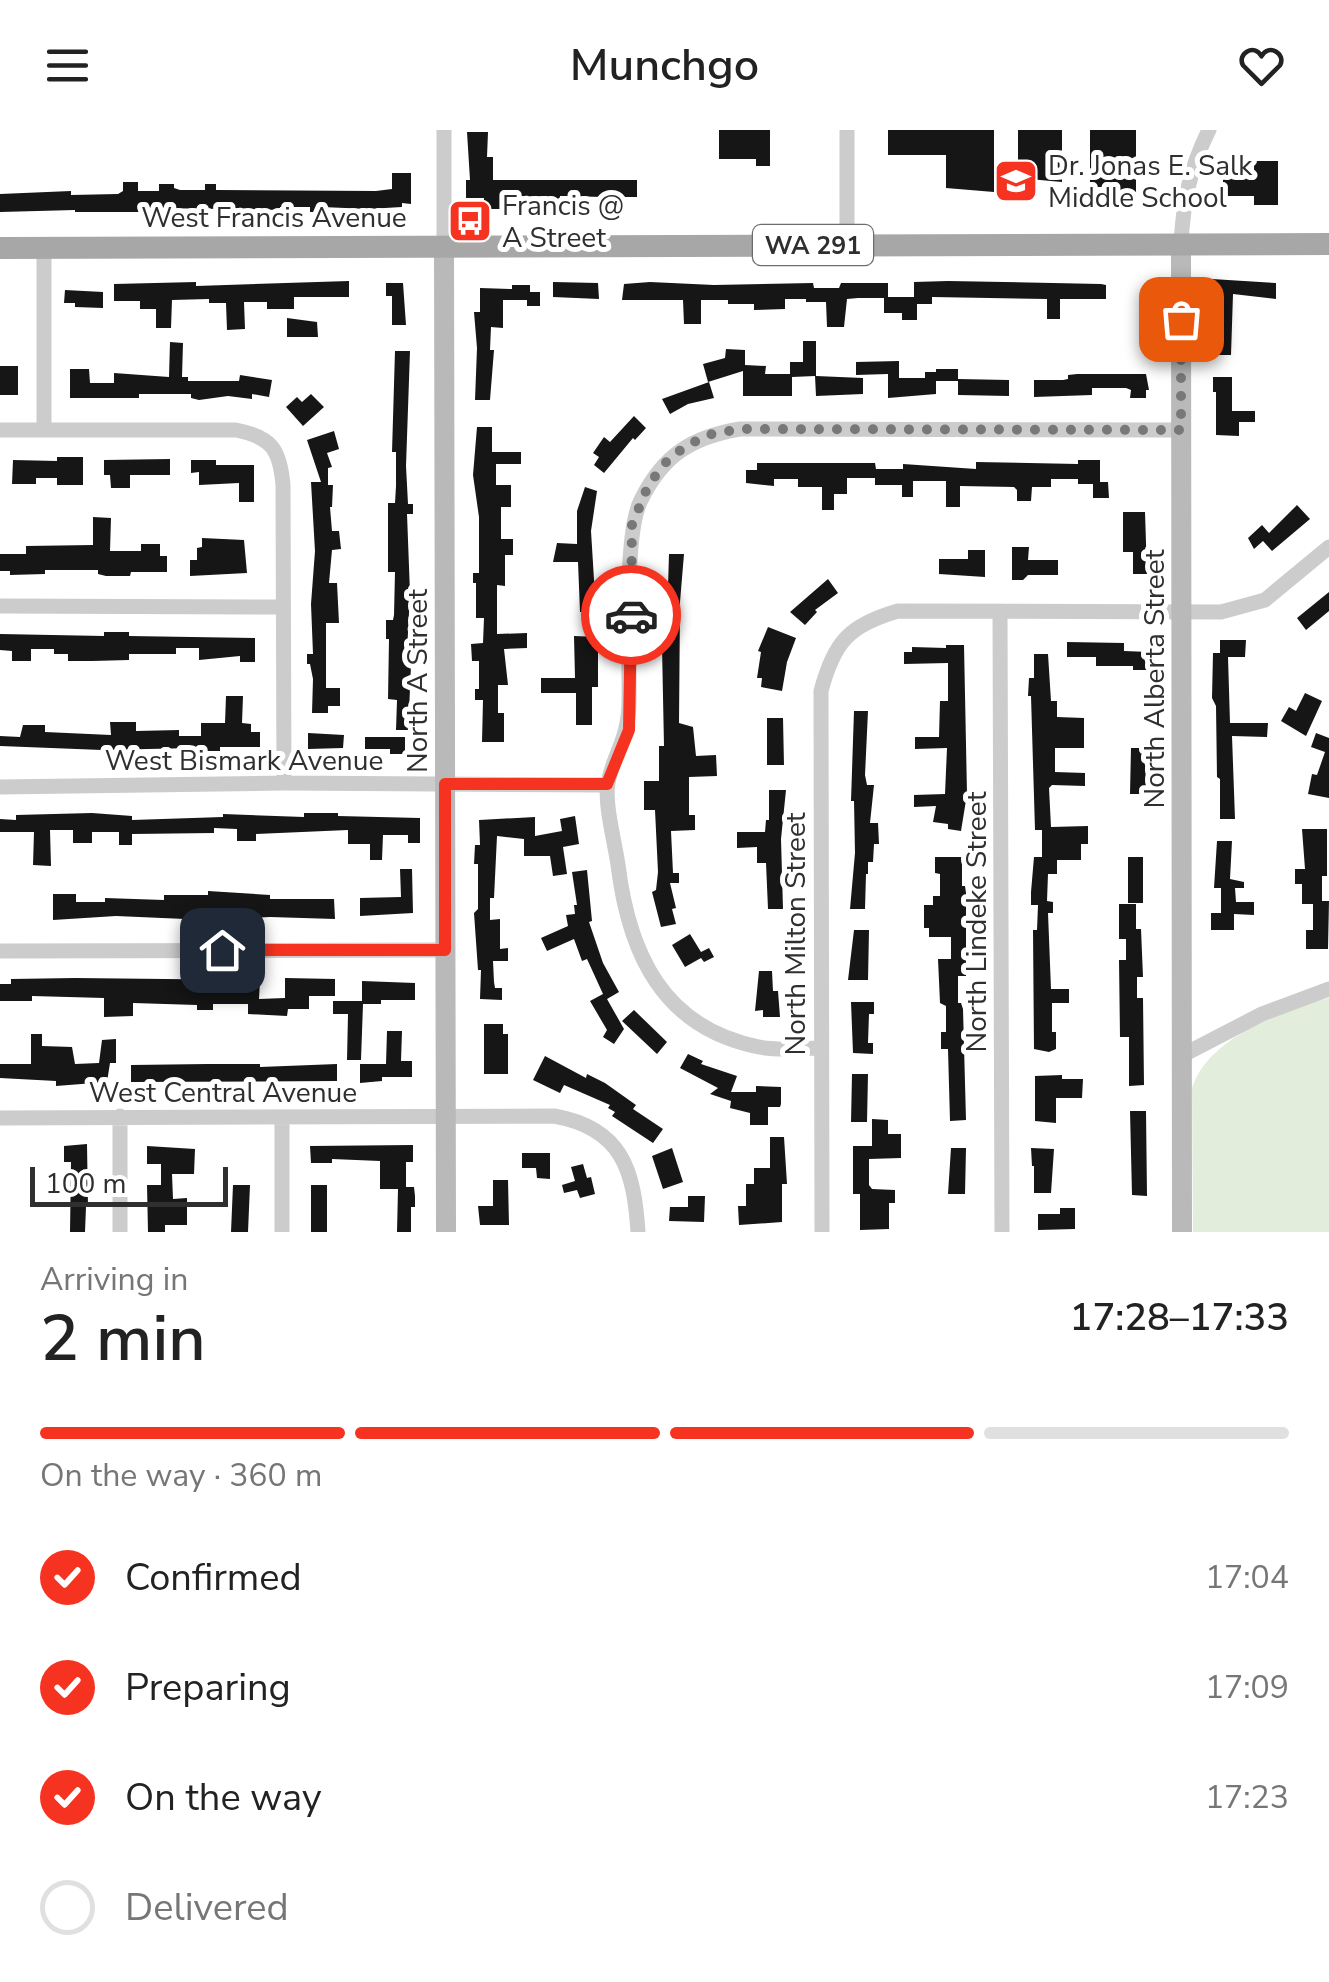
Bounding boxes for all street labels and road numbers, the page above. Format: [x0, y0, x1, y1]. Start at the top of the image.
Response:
street label: West Francis Avenue [141, 199, 407, 237]
road number: WA 291 [753, 225, 873, 265]
street label: North Alberta Street [1136, 549, 1174, 808]
street label: North A Street [399, 589, 437, 773]
street label: West Bismark Avenue [105, 742, 383, 780]
street label: North Lindeke Street [958, 791, 996, 1052]
street label: North Milton Street [777, 812, 815, 1056]
street label: West Central Avenue [89, 1074, 357, 1112]

